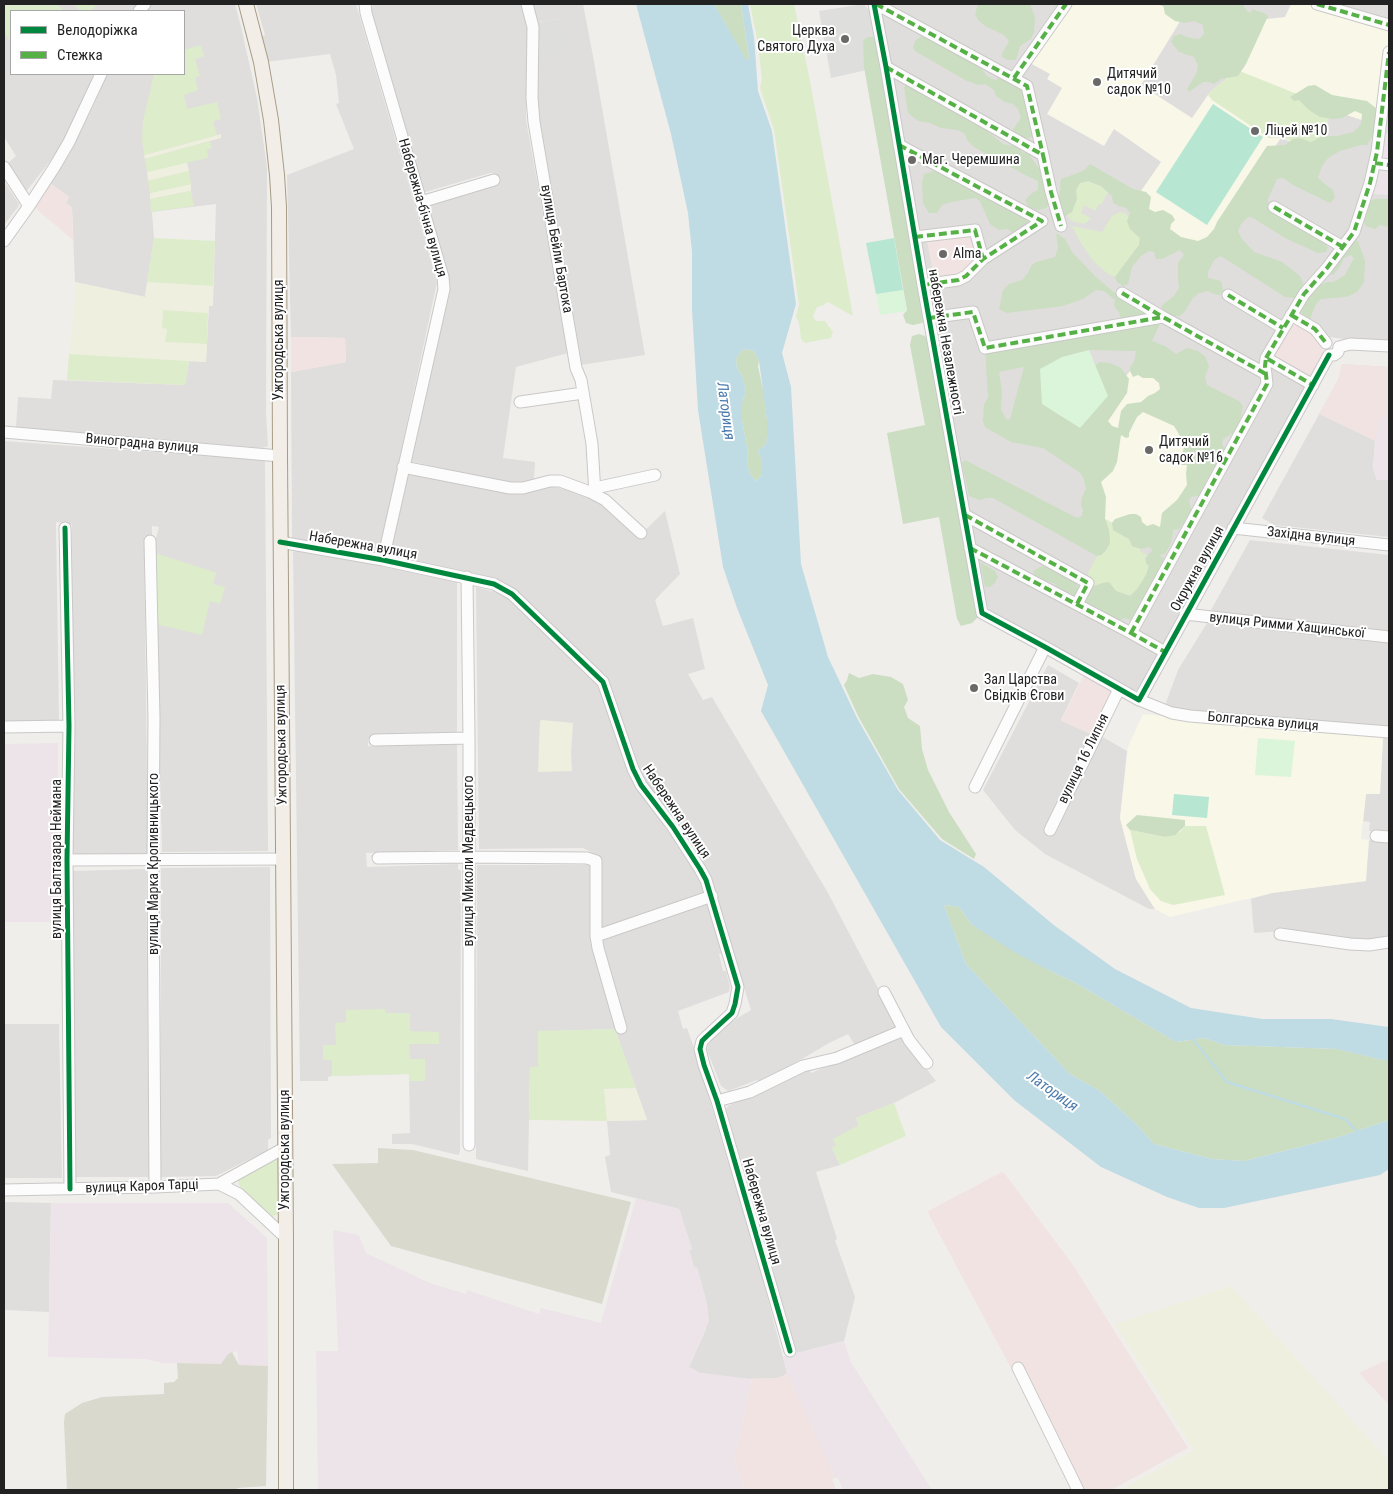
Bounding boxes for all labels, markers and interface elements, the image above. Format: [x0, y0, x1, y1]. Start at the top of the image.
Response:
legend [10, 10, 185, 75]
text: Велодоріжка [57, 21, 138, 39]
place label: Церква Святого Духа [757, 23, 835, 56]
marker: Церква Святого Духа [839, 33, 851, 45]
text: Стежка [57, 46, 103, 64]
place label: Дитячий садок №10 [1107, 66, 1171, 98]
marker: Дитячий садок №10 [1091, 76, 1103, 88]
place label: Ліцей №10 [1265, 123, 1327, 139]
marker: Ліцей №10 [1249, 125, 1261, 137]
street label: Набережна-бічна вулиця [394, 137, 450, 279]
place label: Маг. Черемшина [922, 152, 1020, 168]
marker: Маг. Черемшина [906, 154, 918, 166]
street label: вулиця Бейли Бартока [536, 184, 576, 314]
place label: Alma [953, 246, 982, 262]
marker: Alma [937, 248, 949, 260]
street label: набережна Незалежності [924, 268, 966, 416]
street label: Ужгородська вулиця [271, 280, 287, 400]
water label: Латориця [712, 381, 738, 441]
street label: Виноградна вулиця [85, 431, 199, 457]
place label: Дитячий садок №16 [1159, 434, 1223, 467]
marker: Дитячий садок №16 [1143, 444, 1155, 456]
street label: Окружна вулиця [1168, 523, 1228, 615]
street label: Західна вулиця [1266, 524, 1356, 550]
street label: Набережна вулиця [308, 528, 418, 564]
street label: вулиця Римми Хащинської [1208, 609, 1366, 643]
place label: Зал Царства Свідків Єгови [984, 672, 1064, 704]
marker: Зал Царства Свідків Єгови [968, 682, 980, 694]
street label: Ужгородська вулиця [273, 684, 291, 806]
street label: Болгарська вулиця [1207, 709, 1319, 735]
street label: вулиця 16 Липня [1055, 711, 1113, 807]
street label: Набережна вулиця [638, 762, 714, 862]
street label: вулиця Марка Кропивницького [146, 773, 162, 955]
street label: вулиця Миколи Медвецького [461, 776, 477, 946]
street label: вулиця Балтазара Неймана [49, 779, 65, 939]
water label: Латориця [1023, 1068, 1081, 1116]
street label: Ужгородська вулиця [277, 1090, 293, 1210]
street label: Набережна вулиця [738, 1157, 784, 1267]
street label: вулиця Кароя Тарці [85, 1177, 199, 1197]

